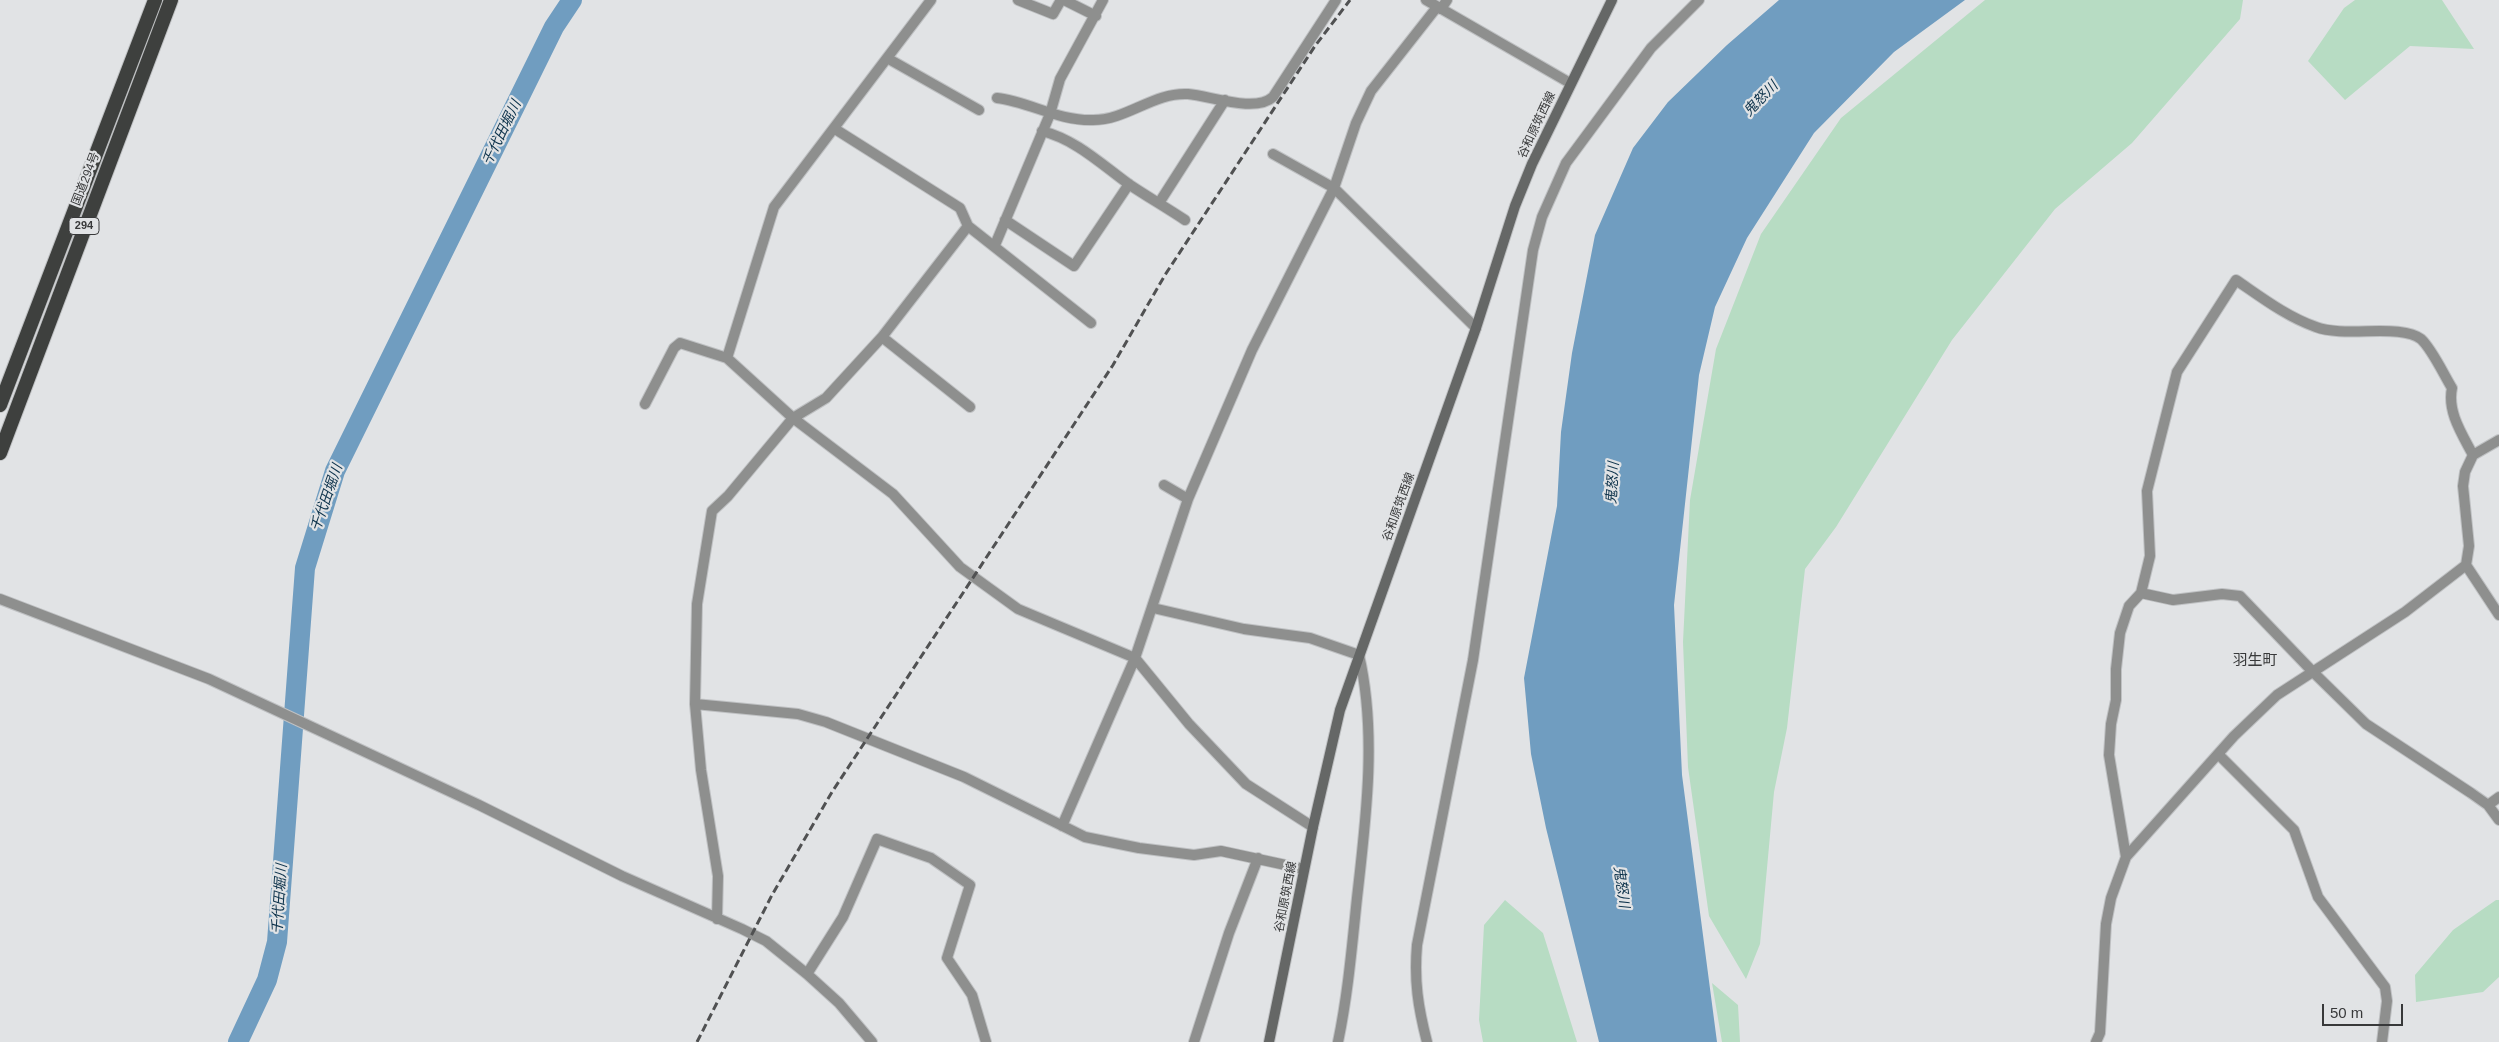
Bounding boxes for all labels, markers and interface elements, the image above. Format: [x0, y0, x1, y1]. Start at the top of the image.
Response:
water label: 鬼怒川 [1740, 78, 1782, 120]
street label: 谷和原筑西線 [1515, 89, 1559, 161]
water label: 千代田堀川 [479, 98, 525, 168]
street label: 国道294号 [69, 150, 103, 208]
road number: 294 [69, 218, 99, 235]
water label: 鬼怒川 [1603, 461, 1623, 505]
water label: 千代田堀川 [308, 462, 346, 534]
street label: 谷和原筑西線 [1380, 471, 1418, 543]
district label: 羽生町 [2233, 652, 2277, 670]
street label: 谷和原筑西線 [1272, 860, 1300, 934]
water label: 千代田堀川 [269, 863, 291, 935]
water label: 鬼怒川 [1610, 865, 1632, 909]
scale bar [2324, 994, 2405, 1026]
text: 50 m [2330, 1004, 2363, 1021]

